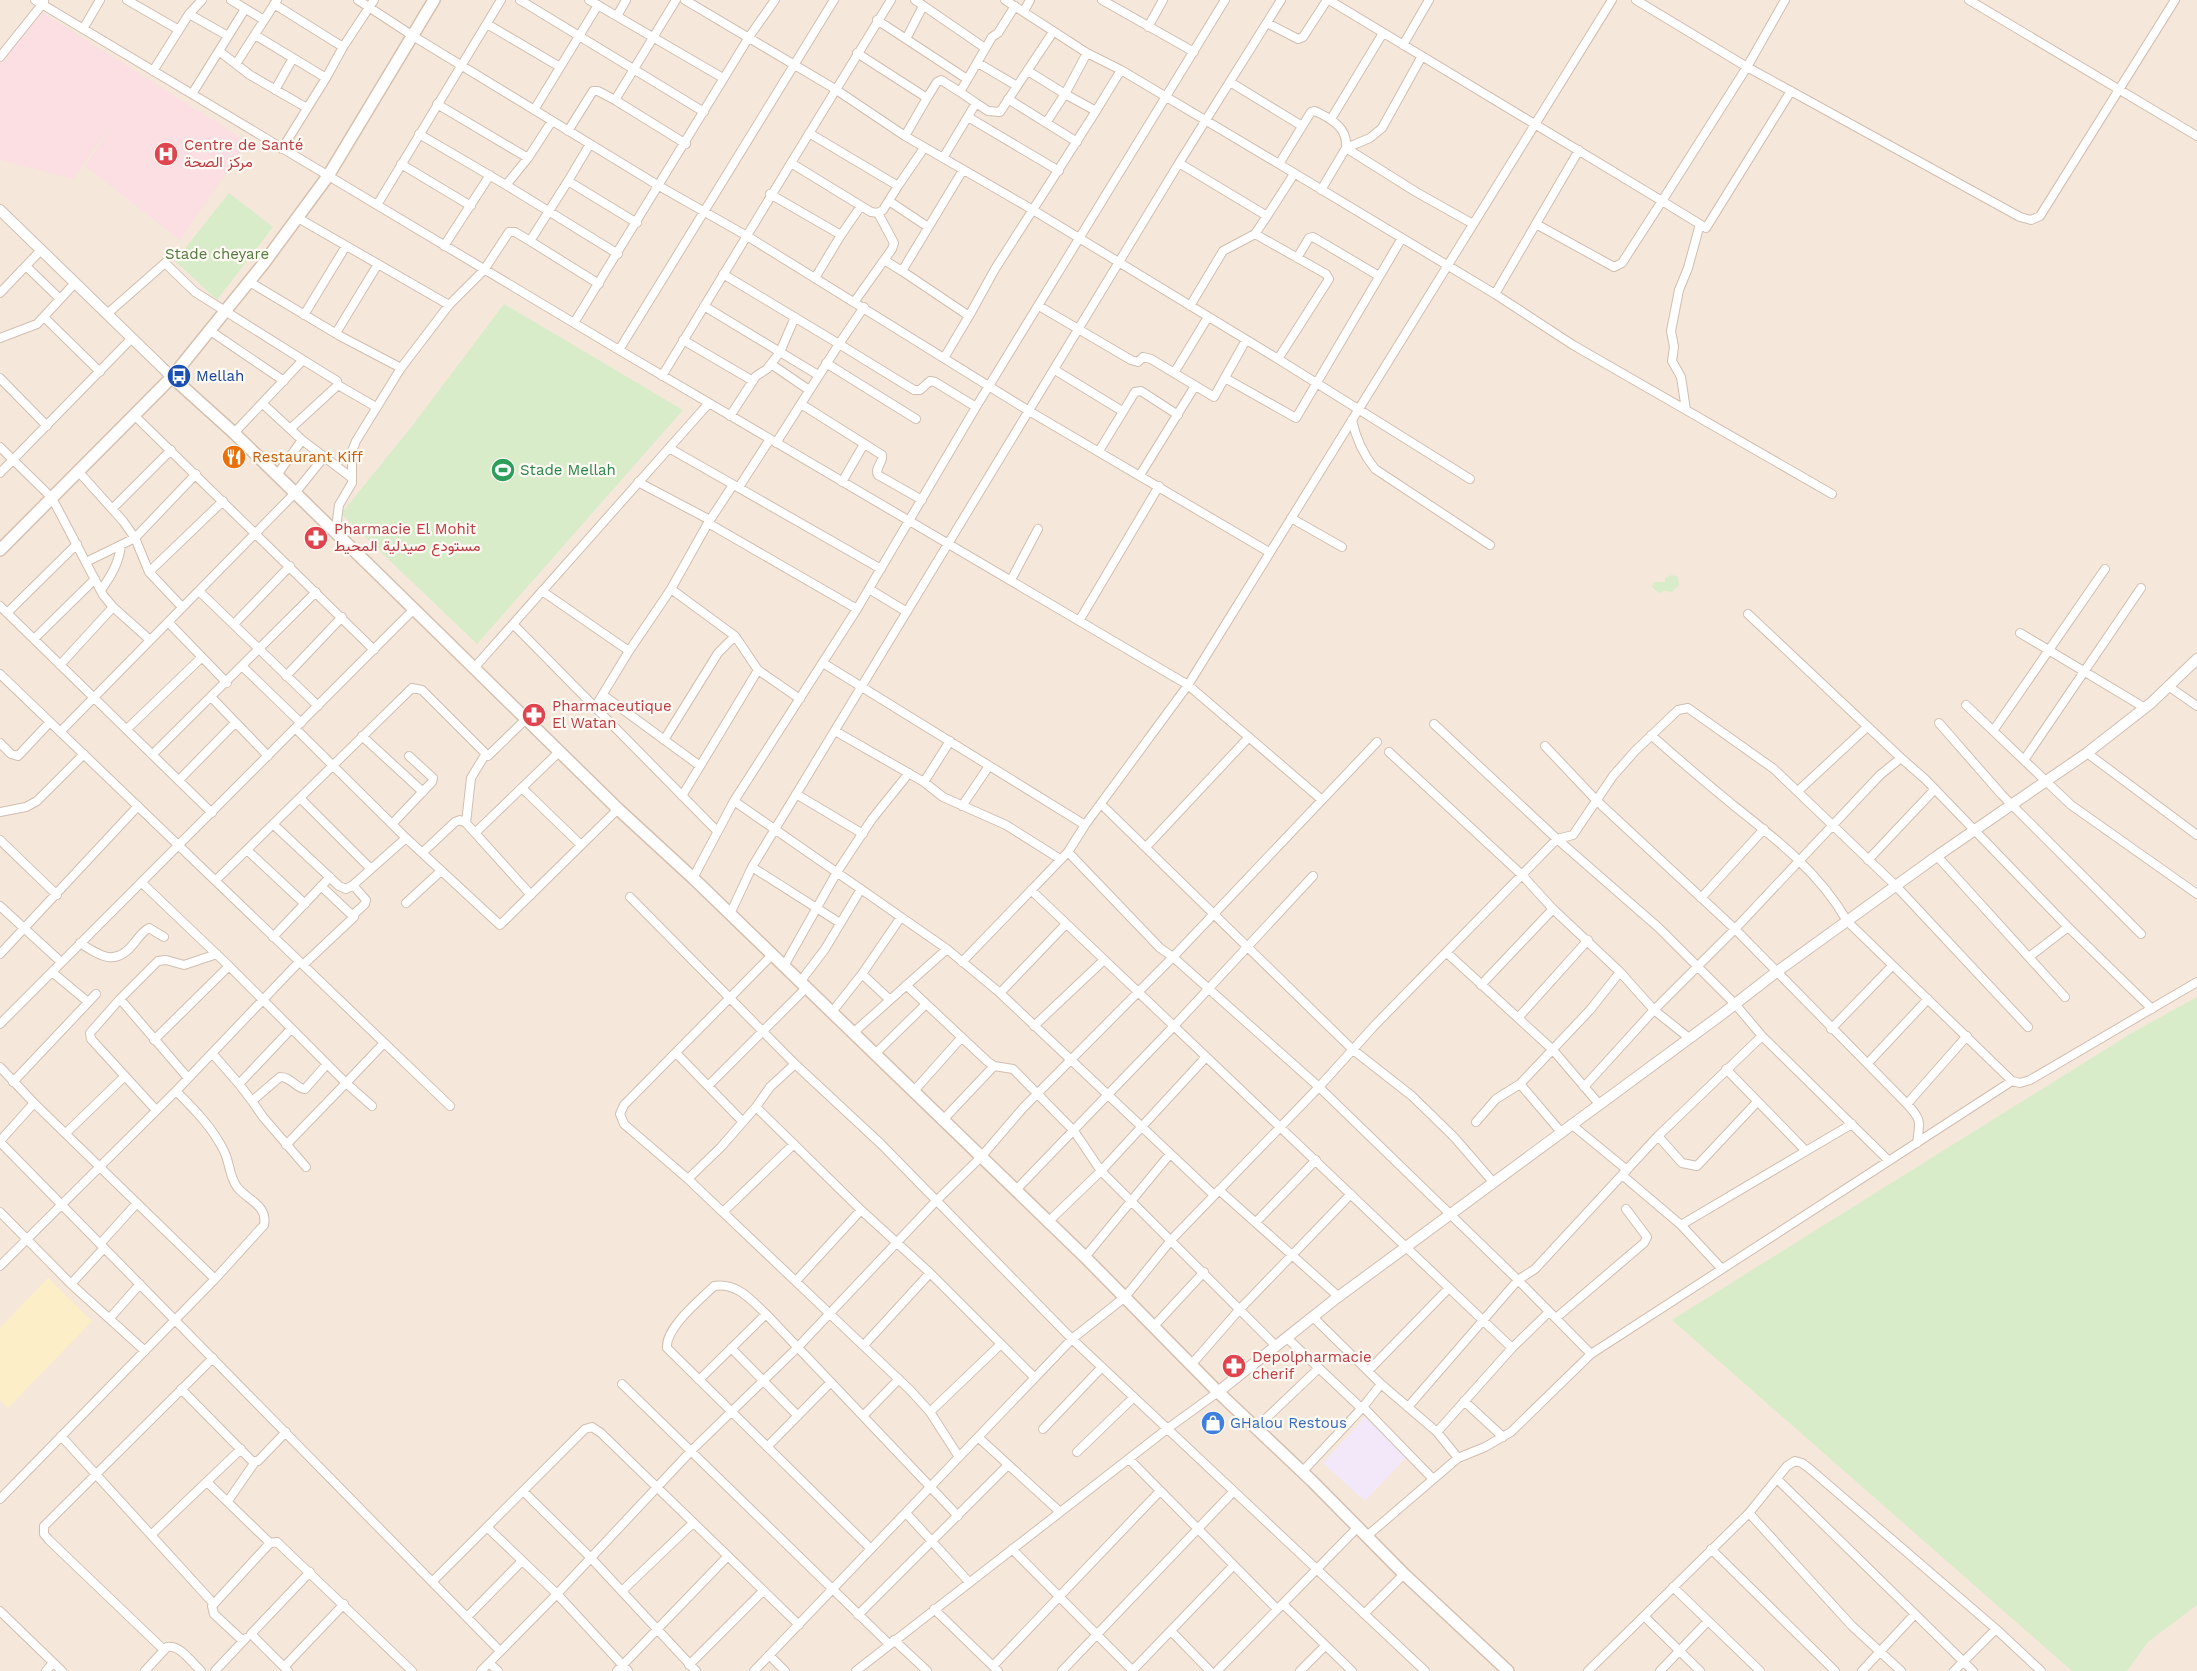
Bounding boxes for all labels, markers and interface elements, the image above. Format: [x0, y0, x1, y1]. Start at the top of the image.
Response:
place label: Centre de Santé مركز الصحة [184, 136, 303, 171]
hospital icon: Centre de Santé مركز الصحة [153, 141, 179, 167]
park label: Stade cheyare [165, 245, 269, 263]
bus stop icon: Mellah [166, 363, 192, 389]
place label: Mellah [196, 367, 244, 385]
restaurant icon: Restaurant Kiff [221, 444, 247, 470]
place label: Restaurant Kiff [252, 448, 363, 466]
sports icon: Stade Mellah [490, 457, 516, 483]
place label: Stade Mellah [520, 461, 616, 479]
place label: Pharmacie El Mohit مستودع صيدلية المحيط [334, 520, 480, 557]
pharmacy icon: Pharmacie El Mohit مستودع صيدلية المحيط [303, 525, 329, 551]
place label: Pharmaceutique El Watan [552, 697, 672, 732]
pharmacy icon: Pharmaceutique El Watan [521, 702, 547, 728]
place label: Depolpharmacie cherif [1252, 1348, 1372, 1383]
pharmacy icon: Depolpharmacie cherif [1221, 1353, 1247, 1379]
shop icon: GHalou Restous [1200, 1410, 1226, 1436]
place label: GHalou Restous [1230, 1414, 1347, 1432]

